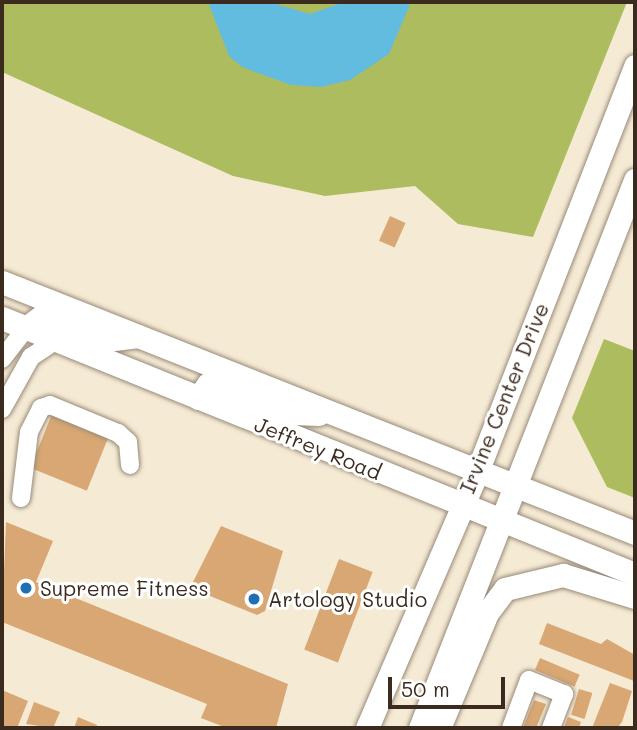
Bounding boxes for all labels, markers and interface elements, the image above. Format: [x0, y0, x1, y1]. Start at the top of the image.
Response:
street label: Irvine Center Drive [454, 299, 554, 497]
street label: Jeffrey Road [251, 411, 385, 485]
place label: Supreme Fitness [40, 575, 209, 601]
marker: Supreme Fitness [18, 580, 34, 596]
place label: Artology Studio [268, 586, 427, 612]
marker: Artology Studio [246, 591, 262, 607]
scale bar [392, 664, 509, 708]
text: 50 m [401, 675, 450, 702]

